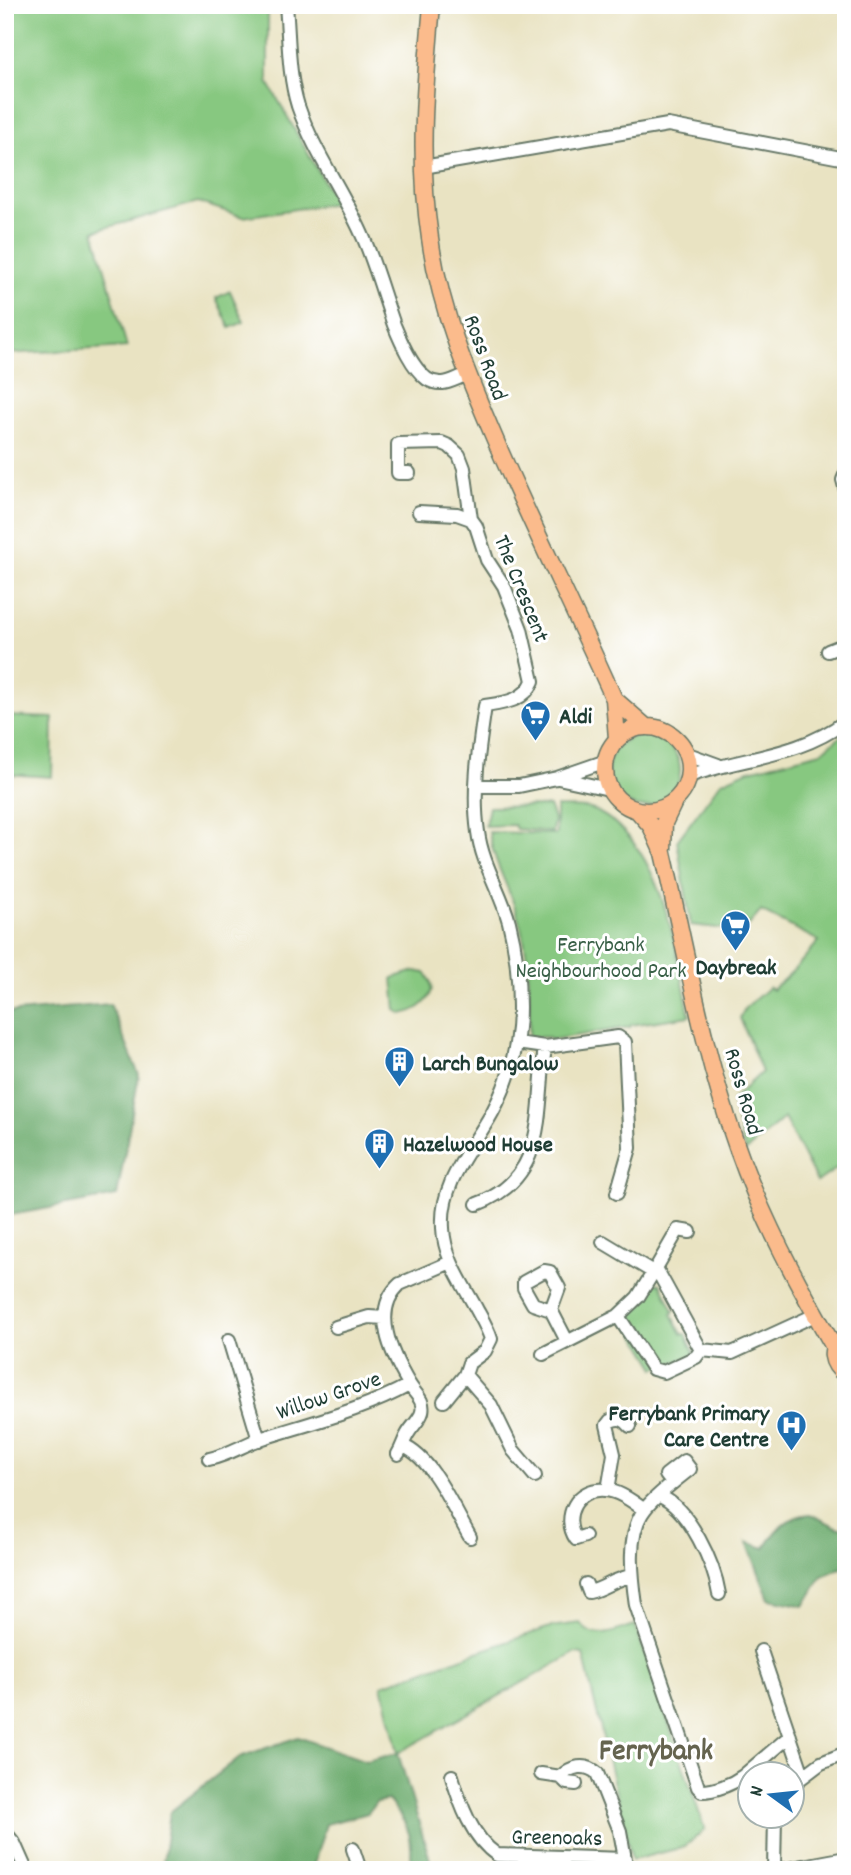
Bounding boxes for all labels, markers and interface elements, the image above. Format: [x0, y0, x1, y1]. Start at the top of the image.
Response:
street label: Ross Road [453, 311, 514, 406]
street label: The Crescent [483, 531, 556, 648]
supermarket icon: Aldi [519, 698, 553, 742]
place label: Aldi [559, 702, 593, 735]
supermarket icon: Daybreak [719, 908, 753, 952]
park label: Ferrybank Neighbourhood Park [515, 930, 687, 989]
place label: Daybreak [696, 953, 777, 986]
building icon: Larch Bungalow [382, 1045, 416, 1089]
street label: Ross Road [713, 1045, 770, 1139]
place label: Larch Bungalow [422, 1049, 559, 1082]
building icon: Hazelwood House [363, 1126, 397, 1170]
place label: Hazelwood House [403, 1130, 553, 1163]
street label: Willow Grove [272, 1364, 386, 1431]
place label: Ferrybank Primary Care Centre [609, 1399, 771, 1458]
hospital icon: Ferrybank Primary Care Centre [775, 1408, 809, 1452]
district label: Ferrybank [599, 1732, 713, 1775]
north arrow [736, 1759, 806, 1829]
text: N [744, 1783, 772, 1800]
street label: Greenoaks [511, 1822, 603, 1857]

